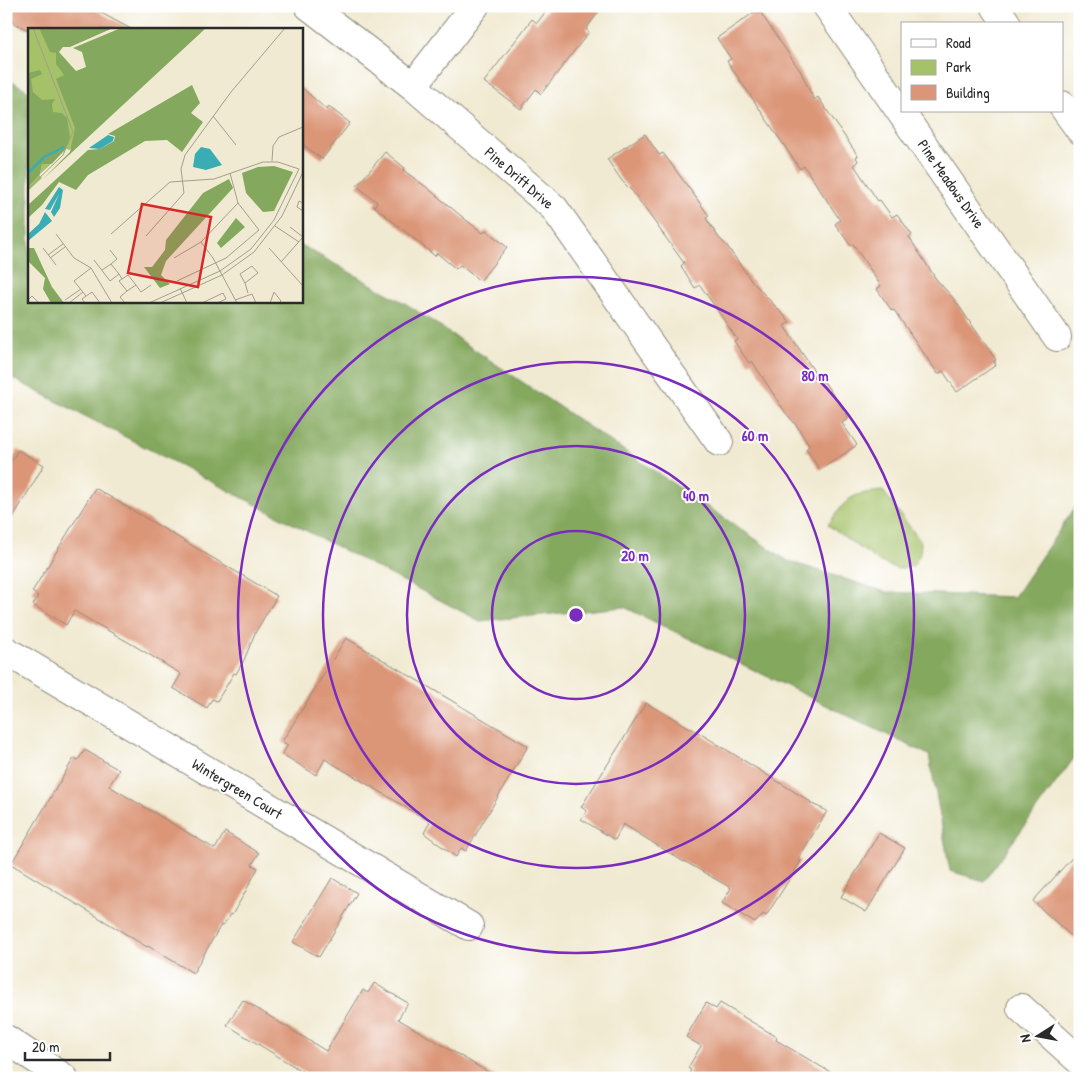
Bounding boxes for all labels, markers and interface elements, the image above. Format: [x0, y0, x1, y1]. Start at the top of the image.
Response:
legend [901, 22, 1064, 112]
inset map [28, 28, 302, 302]
text: Road [946, 32, 971, 53]
text: Park [946, 56, 971, 77]
text: Building [946, 82, 990, 103]
street label: Pine Meadows Drive [913, 135, 990, 232]
street label: Pine Drift Drive [480, 142, 558, 214]
text: 80 m [802, 365, 828, 386]
text: 60 m [742, 425, 768, 446]
text: 40 m [683, 485, 709, 506]
text: 20 m [621, 545, 649, 566]
centre of rings [567, 606, 585, 624]
street label: Wintergreen Court [188, 753, 287, 824]
north arrow [1014, 1012, 1064, 1062]
scale bar [25, 1029, 110, 1061]
text: N [1015, 1033, 1035, 1044]
text: 20 m [32, 1036, 59, 1057]

